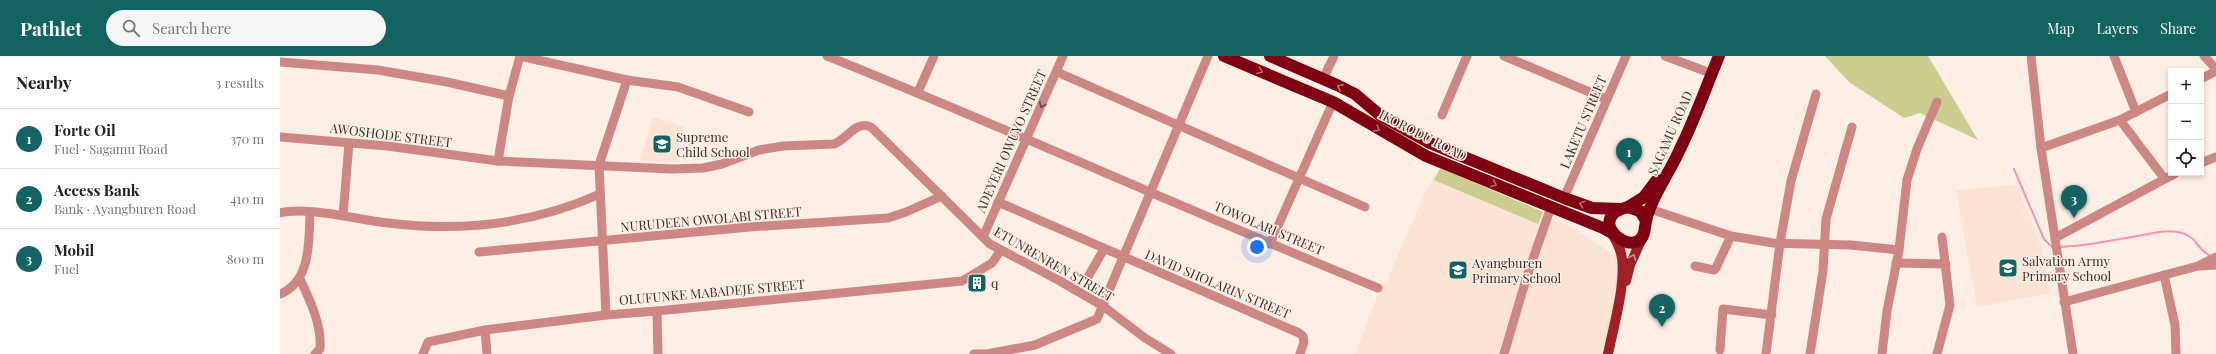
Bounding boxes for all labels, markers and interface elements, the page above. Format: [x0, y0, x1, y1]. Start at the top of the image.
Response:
search box [106, 10, 386, 46]
text: Pathlet [20, 15, 82, 41]
icon: search [120, 17, 142, 39]
text: Search here [152, 18, 231, 38]
text: Map [2047, 19, 2075, 38]
text: Layers [2097, 19, 2138, 38]
text: Share [2160, 19, 2196, 38]
street label: ADEYERI OWUYO STREET [971, 67, 1050, 216]
one-way arrow [1257, 67, 1264, 75]
map controls [2168, 68, 2204, 176]
button: + [2168, 68, 2204, 104]
text: Nearby [16, 71, 71, 93]
street label: LAKETU STREET [1555, 73, 1610, 171]
text: 3 results [215, 74, 264, 91]
one-way arrow [1337, 84, 1344, 91]
street label: SAGAMU ROAD [1643, 88, 1696, 178]
one-way arrow [1039, 100, 1047, 108]
button: − [2168, 104, 2204, 140]
street label: IKORODU ROAD [1376, 105, 1470, 164]
street label: AWOSHODE STREET [328, 118, 453, 150]
text: Forte Oil [54, 120, 116, 140]
one-way arrow [1373, 124, 1380, 131]
place label: Supreme Child School [676, 128, 750, 160]
text: 1 [27, 130, 31, 147]
text: 370 m [230, 130, 264, 147]
school or university icon: Supreme Child School [651, 133, 673, 155]
pin: 1 [1616, 138, 1642, 171]
text: Fuel · Sagamu Road [54, 140, 168, 157]
button: locate [2168, 140, 2204, 176]
one-way arrow [1490, 179, 1498, 187]
text: Access Bank [54, 180, 140, 200]
pin: 3 [2061, 185, 2087, 218]
text: 2 [26, 190, 32, 207]
text: 410 m [230, 190, 264, 207]
street label: TOWOLARI STREET [1212, 197, 1327, 258]
text: Bank · Ayangburen Road [54, 200, 196, 217]
one-way arrow [1578, 200, 1585, 209]
street label: NURUDEEN OWOLABI STREET [620, 202, 802, 235]
street label: ETUNRENREN STREET [991, 222, 1117, 305]
your location [1247, 237, 1267, 257]
text: Mobil [54, 240, 94, 260]
street label: DAVID SHOLARIN STREET [1143, 245, 1294, 322]
text: 3 [26, 250, 32, 267]
text: 800 m [227, 250, 264, 267]
place label: Salvation Army Primary School [2022, 252, 2112, 284]
place label: Ayangburen Primary School [1471, 254, 1562, 286]
one-way arrow [1628, 254, 1636, 262]
school or university icon: Salvation Army Primary School [1997, 257, 2019, 279]
school or university icon: Ayangburen Primary School [1447, 259, 1469, 281]
text: Fuel [54, 260, 79, 277]
building icon: q [966, 272, 988, 294]
place label: q [991, 274, 999, 291]
street label: OLUFUNKE MABADEJE STREET [618, 275, 806, 308]
pin: 2 [1649, 294, 1675, 327]

